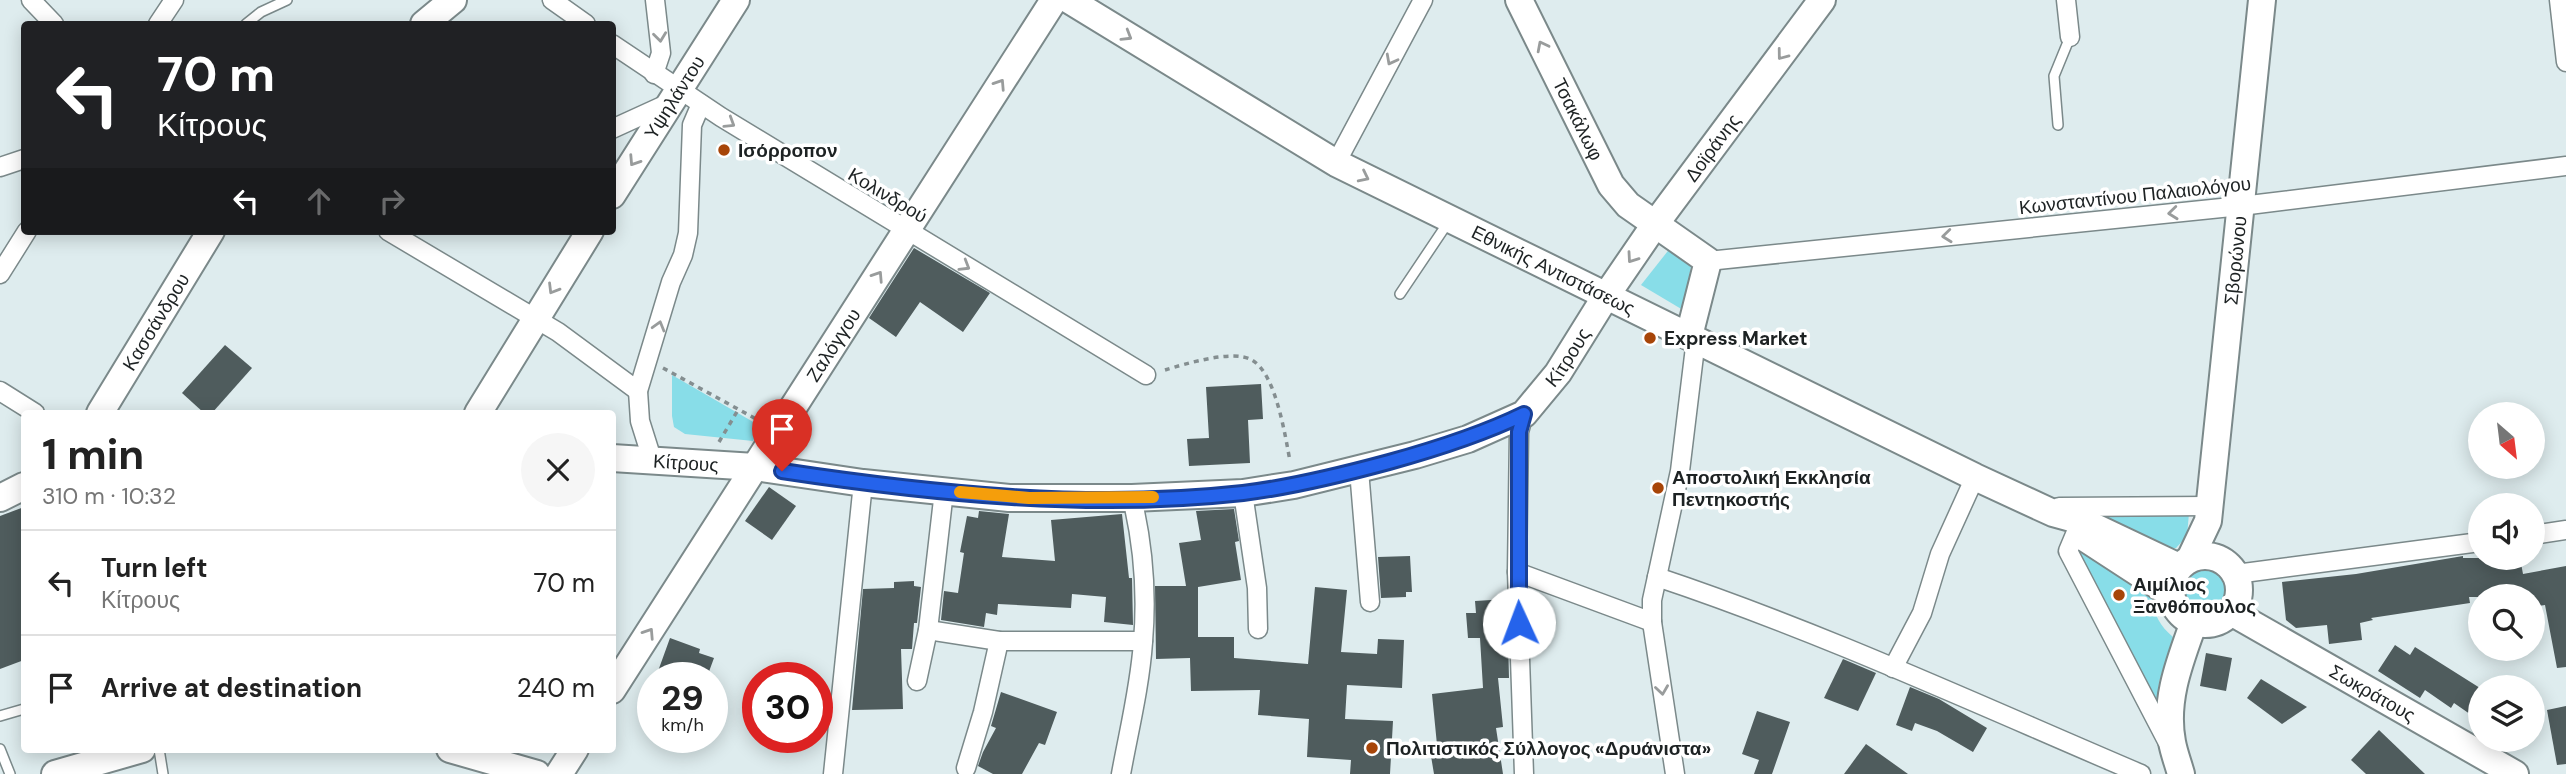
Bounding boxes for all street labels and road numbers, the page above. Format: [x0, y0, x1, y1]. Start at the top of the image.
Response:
street label: Υψηλάντου [639, 51, 711, 144]
street label: Τσακάλωφ [1547, 74, 1609, 165]
street label: Δοϊράνης [1679, 109, 1746, 187]
street label: Κολινδρού [843, 162, 932, 229]
street label: Κωνσταντίνου Παλαιολόγου [2018, 171, 2252, 220]
street label: Σβορώνου [2218, 215, 2253, 306]
street label: Εθνικής Αντιστάσεως [1467, 220, 1639, 321]
street label: Κασσάνδρου [117, 269, 195, 375]
street label: Ζαλόγγου [801, 304, 866, 386]
street label: Κίτρους [1540, 323, 1596, 392]
street label: Κίτρους [652, 449, 719, 478]
street label: Σωκράτους [2325, 659, 2420, 728]

